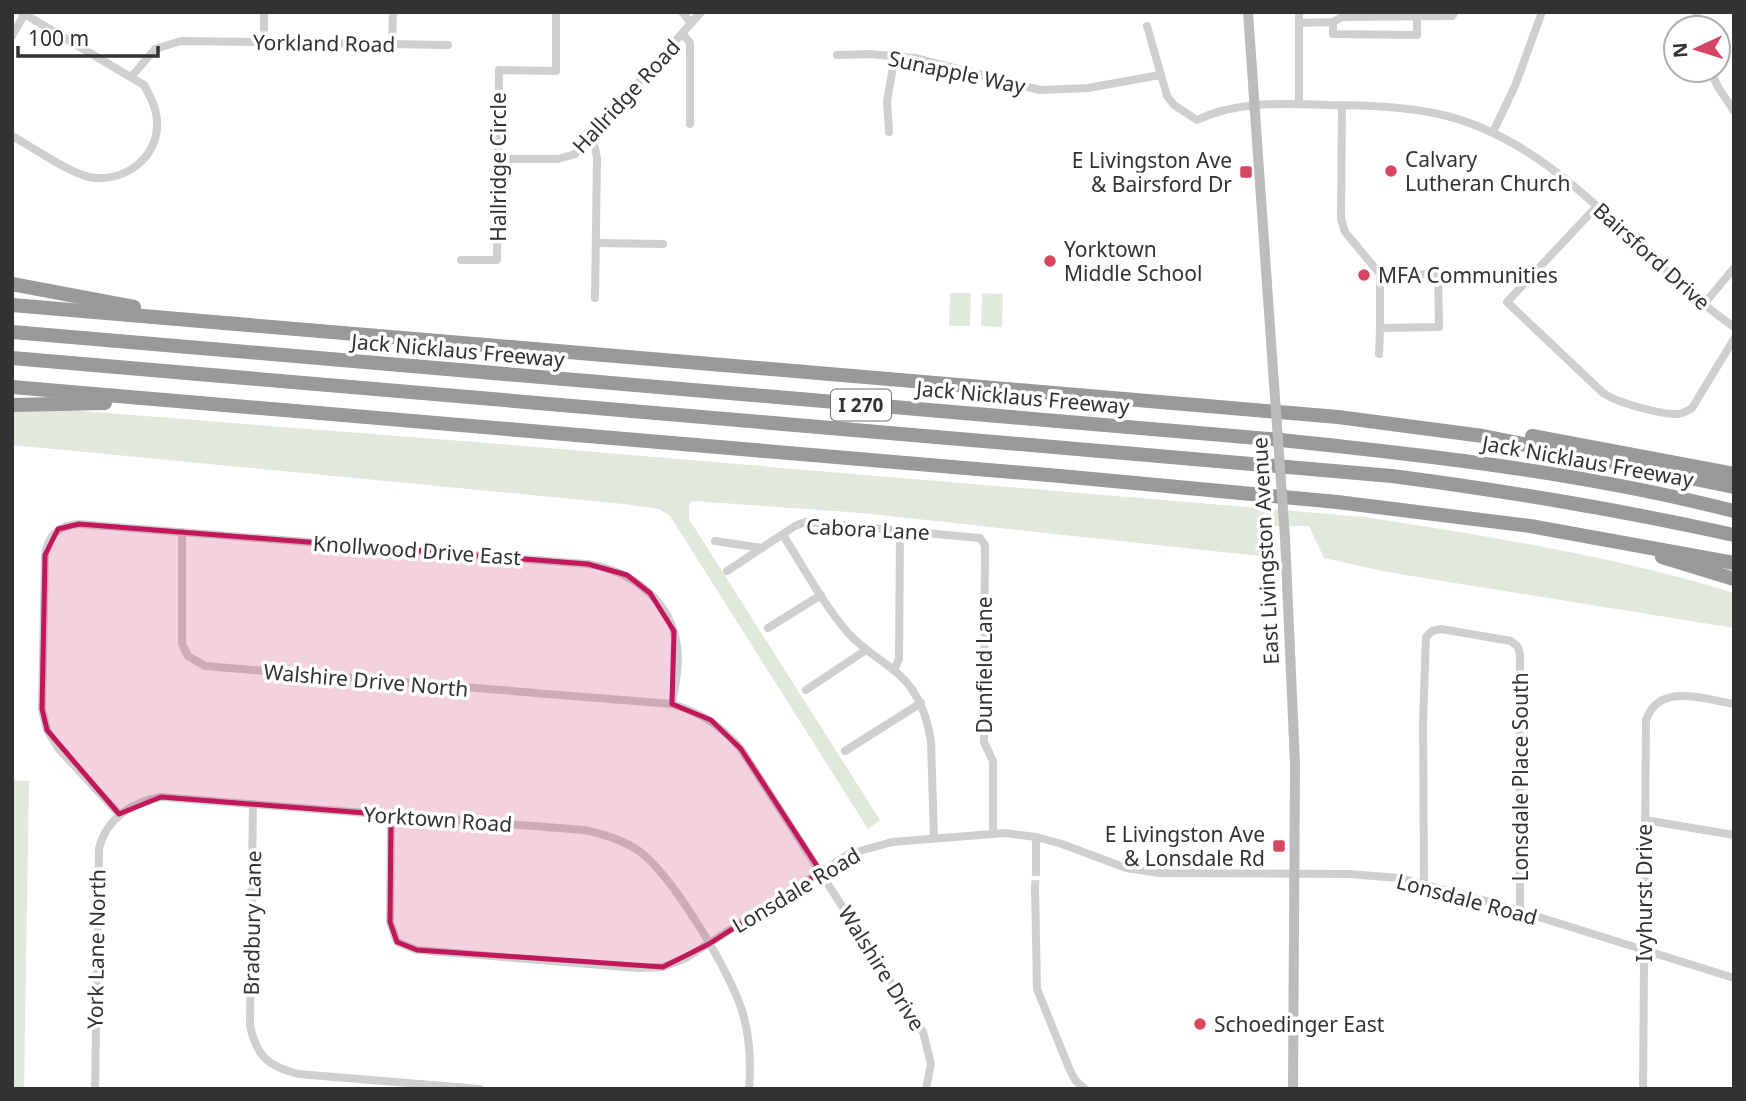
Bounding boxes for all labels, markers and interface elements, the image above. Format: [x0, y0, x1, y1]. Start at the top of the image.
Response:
scale bar [18, 14, 158, 58]
north arrow [1662, 14, 1732, 84]
text: 100 m [28, 24, 89, 52]
street label: Yorkland Road [253, 28, 395, 58]
street label: Hallridge Road [566, 33, 686, 159]
text: N [1667, 42, 1694, 59]
street label: Sunapple Way [886, 44, 1028, 100]
street label: Hallridge Circle [484, 92, 512, 242]
place label: Calvary Lutheran Church [1405, 145, 1570, 197]
place label: E Livingston Ave & Bairsford Dr [1072, 146, 1232, 198]
marker: Calvary Lutheran Church [1383, 163, 1399, 179]
marker: E Livingston Ave & Bairsford Dr [1238, 164, 1254, 180]
street label: Bairsford Drive [1588, 196, 1716, 316]
place label: Yorktown Middle School [1064, 235, 1202, 287]
marker: Yorktown Middle School [1042, 253, 1058, 269]
place label: MFA Communities [1378, 261, 1558, 289]
marker: MFA Communities [1356, 267, 1372, 283]
street label: Jack Nicklaus Freeway [348, 327, 566, 373]
street label: Jack Nicklaus Freeway [913, 374, 1131, 420]
road number: I 270 [831, 390, 891, 420]
street label: Jack Nicklaus Freeway [1478, 428, 1696, 493]
street label: East Livingston Avenue [1245, 437, 1285, 665]
street label: Cabora Lane [805, 512, 931, 546]
street label: Knollwood Drive East [312, 529, 522, 571]
street label: Dunfield Lane [970, 596, 998, 734]
street label: Walshire Drive North [262, 657, 470, 703]
street label: Lonsdale Place South [1506, 672, 1534, 882]
street label: Yorktown Road [363, 800, 513, 838]
place label: E Livingston Ave & Lonsdale Rd [1105, 820, 1265, 872]
street label: Ivyhurst Drive [1630, 824, 1658, 962]
marker: E Livingston Ave & Lonsdale Rd [1271, 838, 1287, 854]
street label: Lonsdale Road [727, 841, 865, 939]
street label: Bradbury Lane [237, 850, 267, 996]
street label: Lonsdale Road [1394, 867, 1540, 931]
street label: York Lane North [81, 869, 111, 1029]
street label: Walshire Drive [832, 900, 932, 1036]
place label: Schoedinger East [1214, 1010, 1385, 1038]
marker: Schoedinger East [1192, 1016, 1208, 1032]

